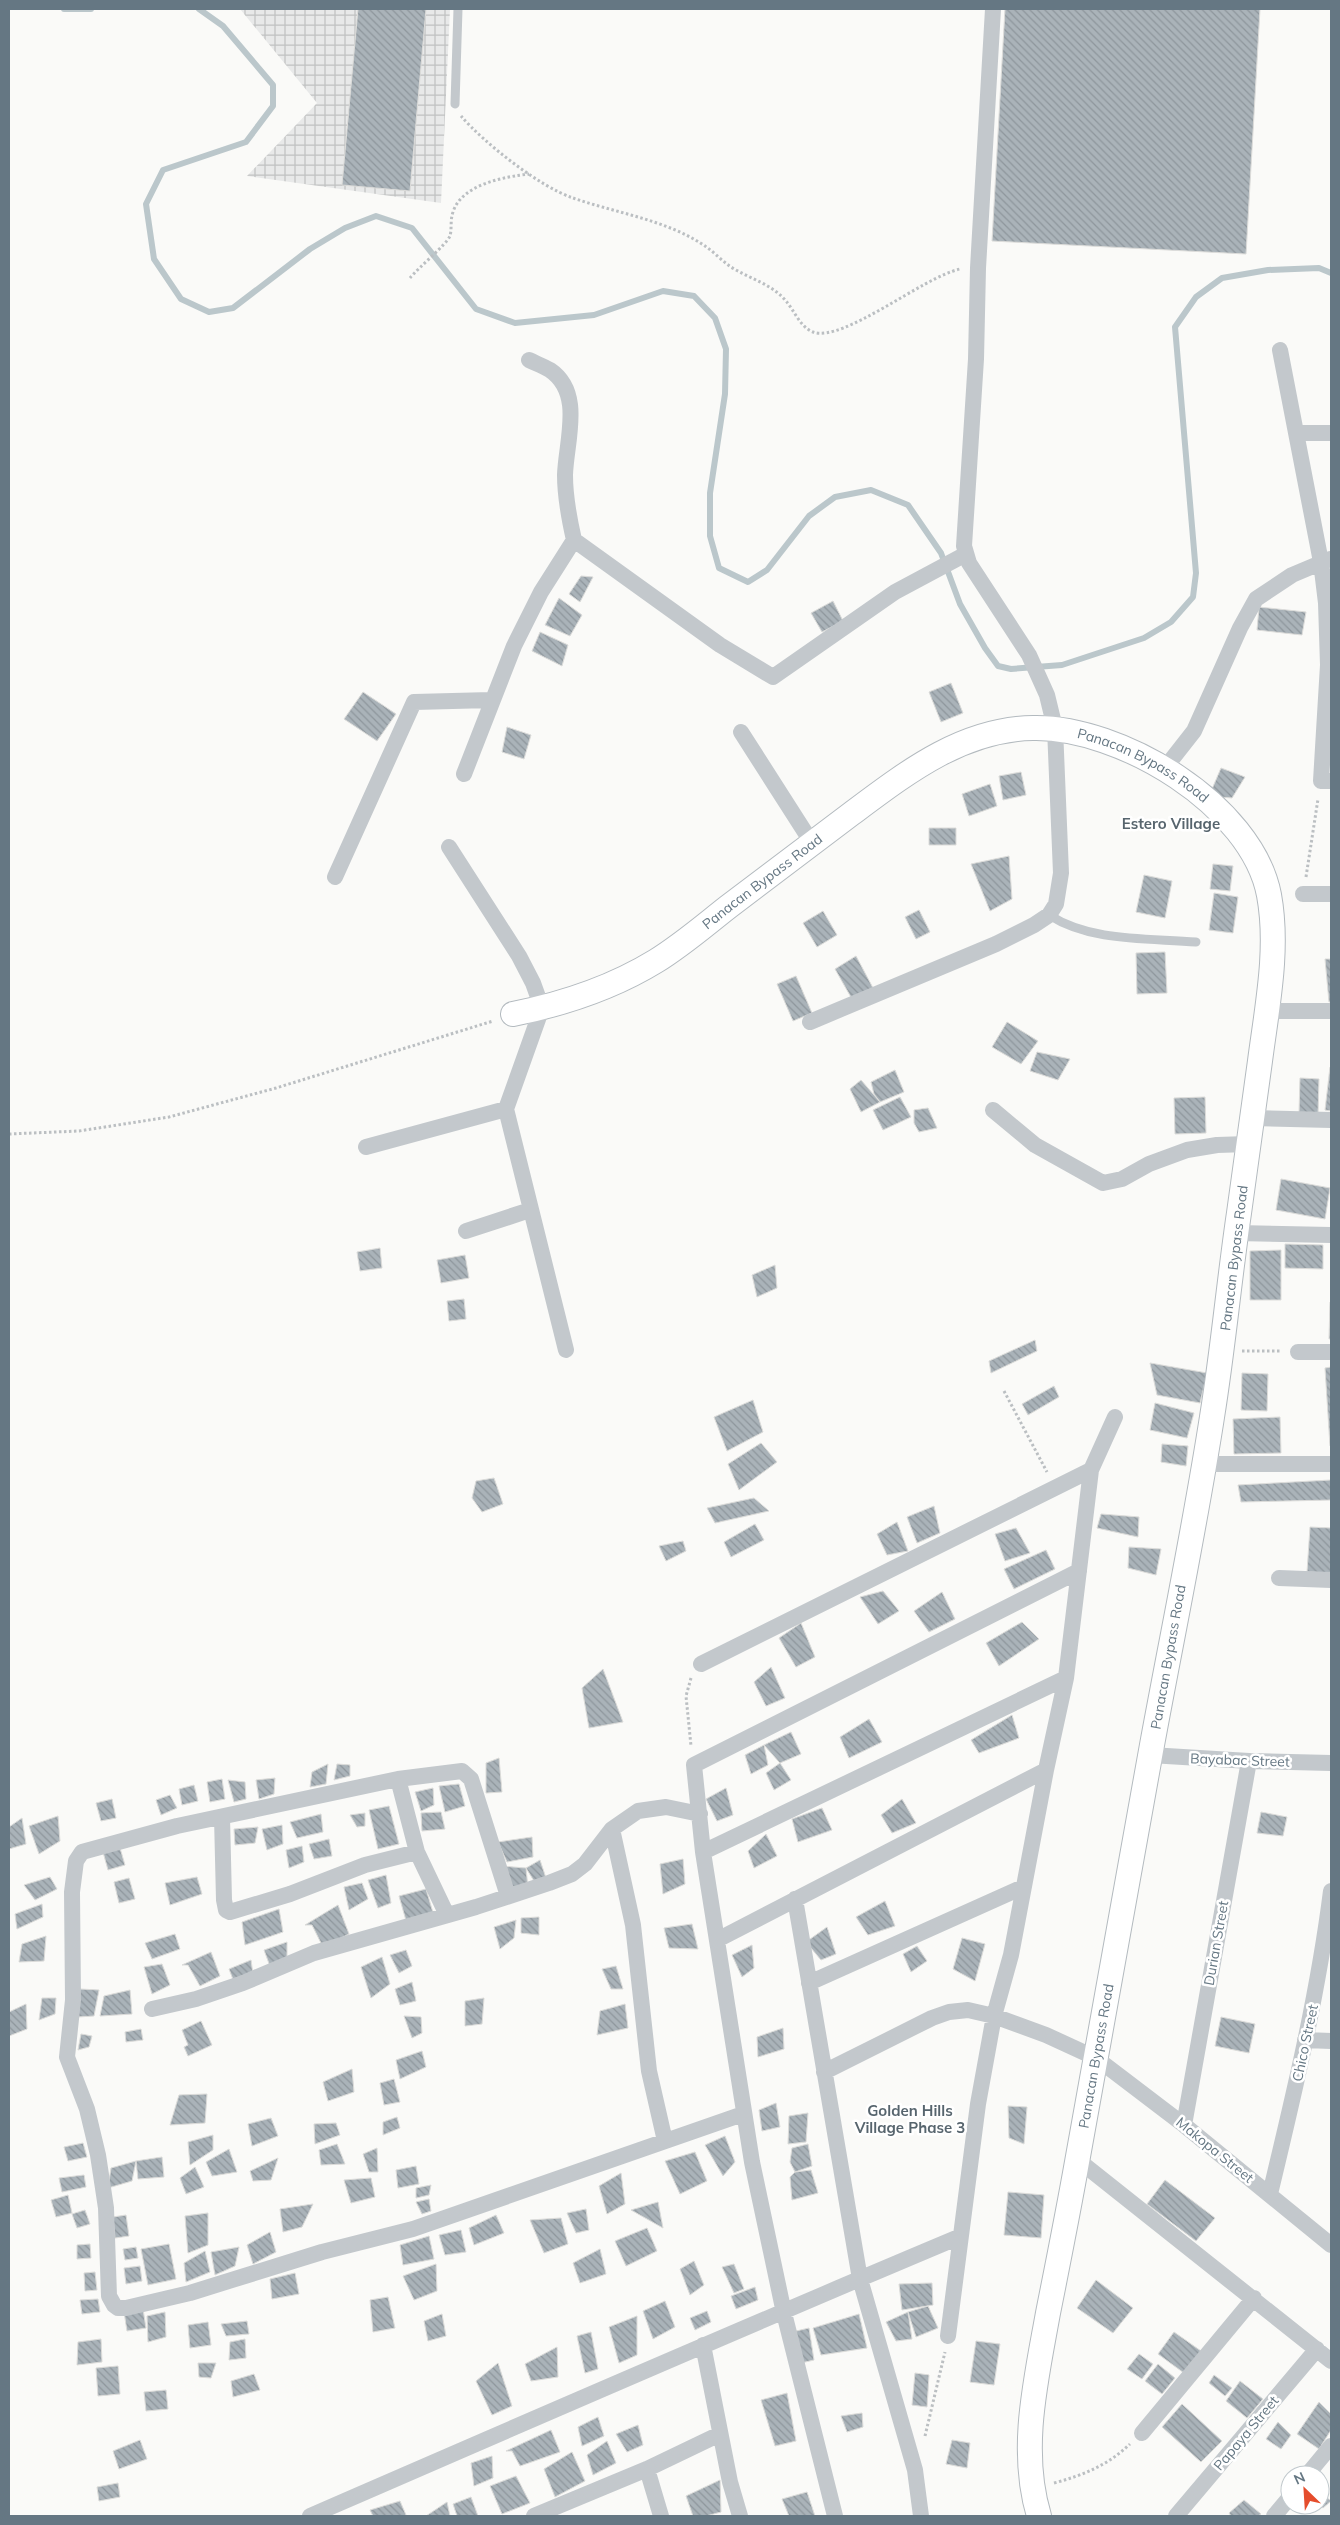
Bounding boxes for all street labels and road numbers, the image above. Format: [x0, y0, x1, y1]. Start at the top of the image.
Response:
street label: Panacan Bypass Road [1076, 724, 1213, 806]
street label: Panacan Bypass Road [699, 830, 826, 933]
street label: Panacan Bypass Road [1216, 1184, 1252, 1332]
street label: Panacan Bypass Road [1146, 1583, 1190, 1731]
street label: Bayabac Street [1190, 1749, 1290, 1771]
street label: Durian Street [1200, 1899, 1232, 1987]
street label: Panacan Bypass Road [1074, 1982, 1118, 2130]
street label: Chico Street [1288, 2003, 1322, 2083]
street label: Makopa Street [1173, 2113, 1258, 2187]
street label: Papaya Street [1210, 2392, 1283, 2474]

